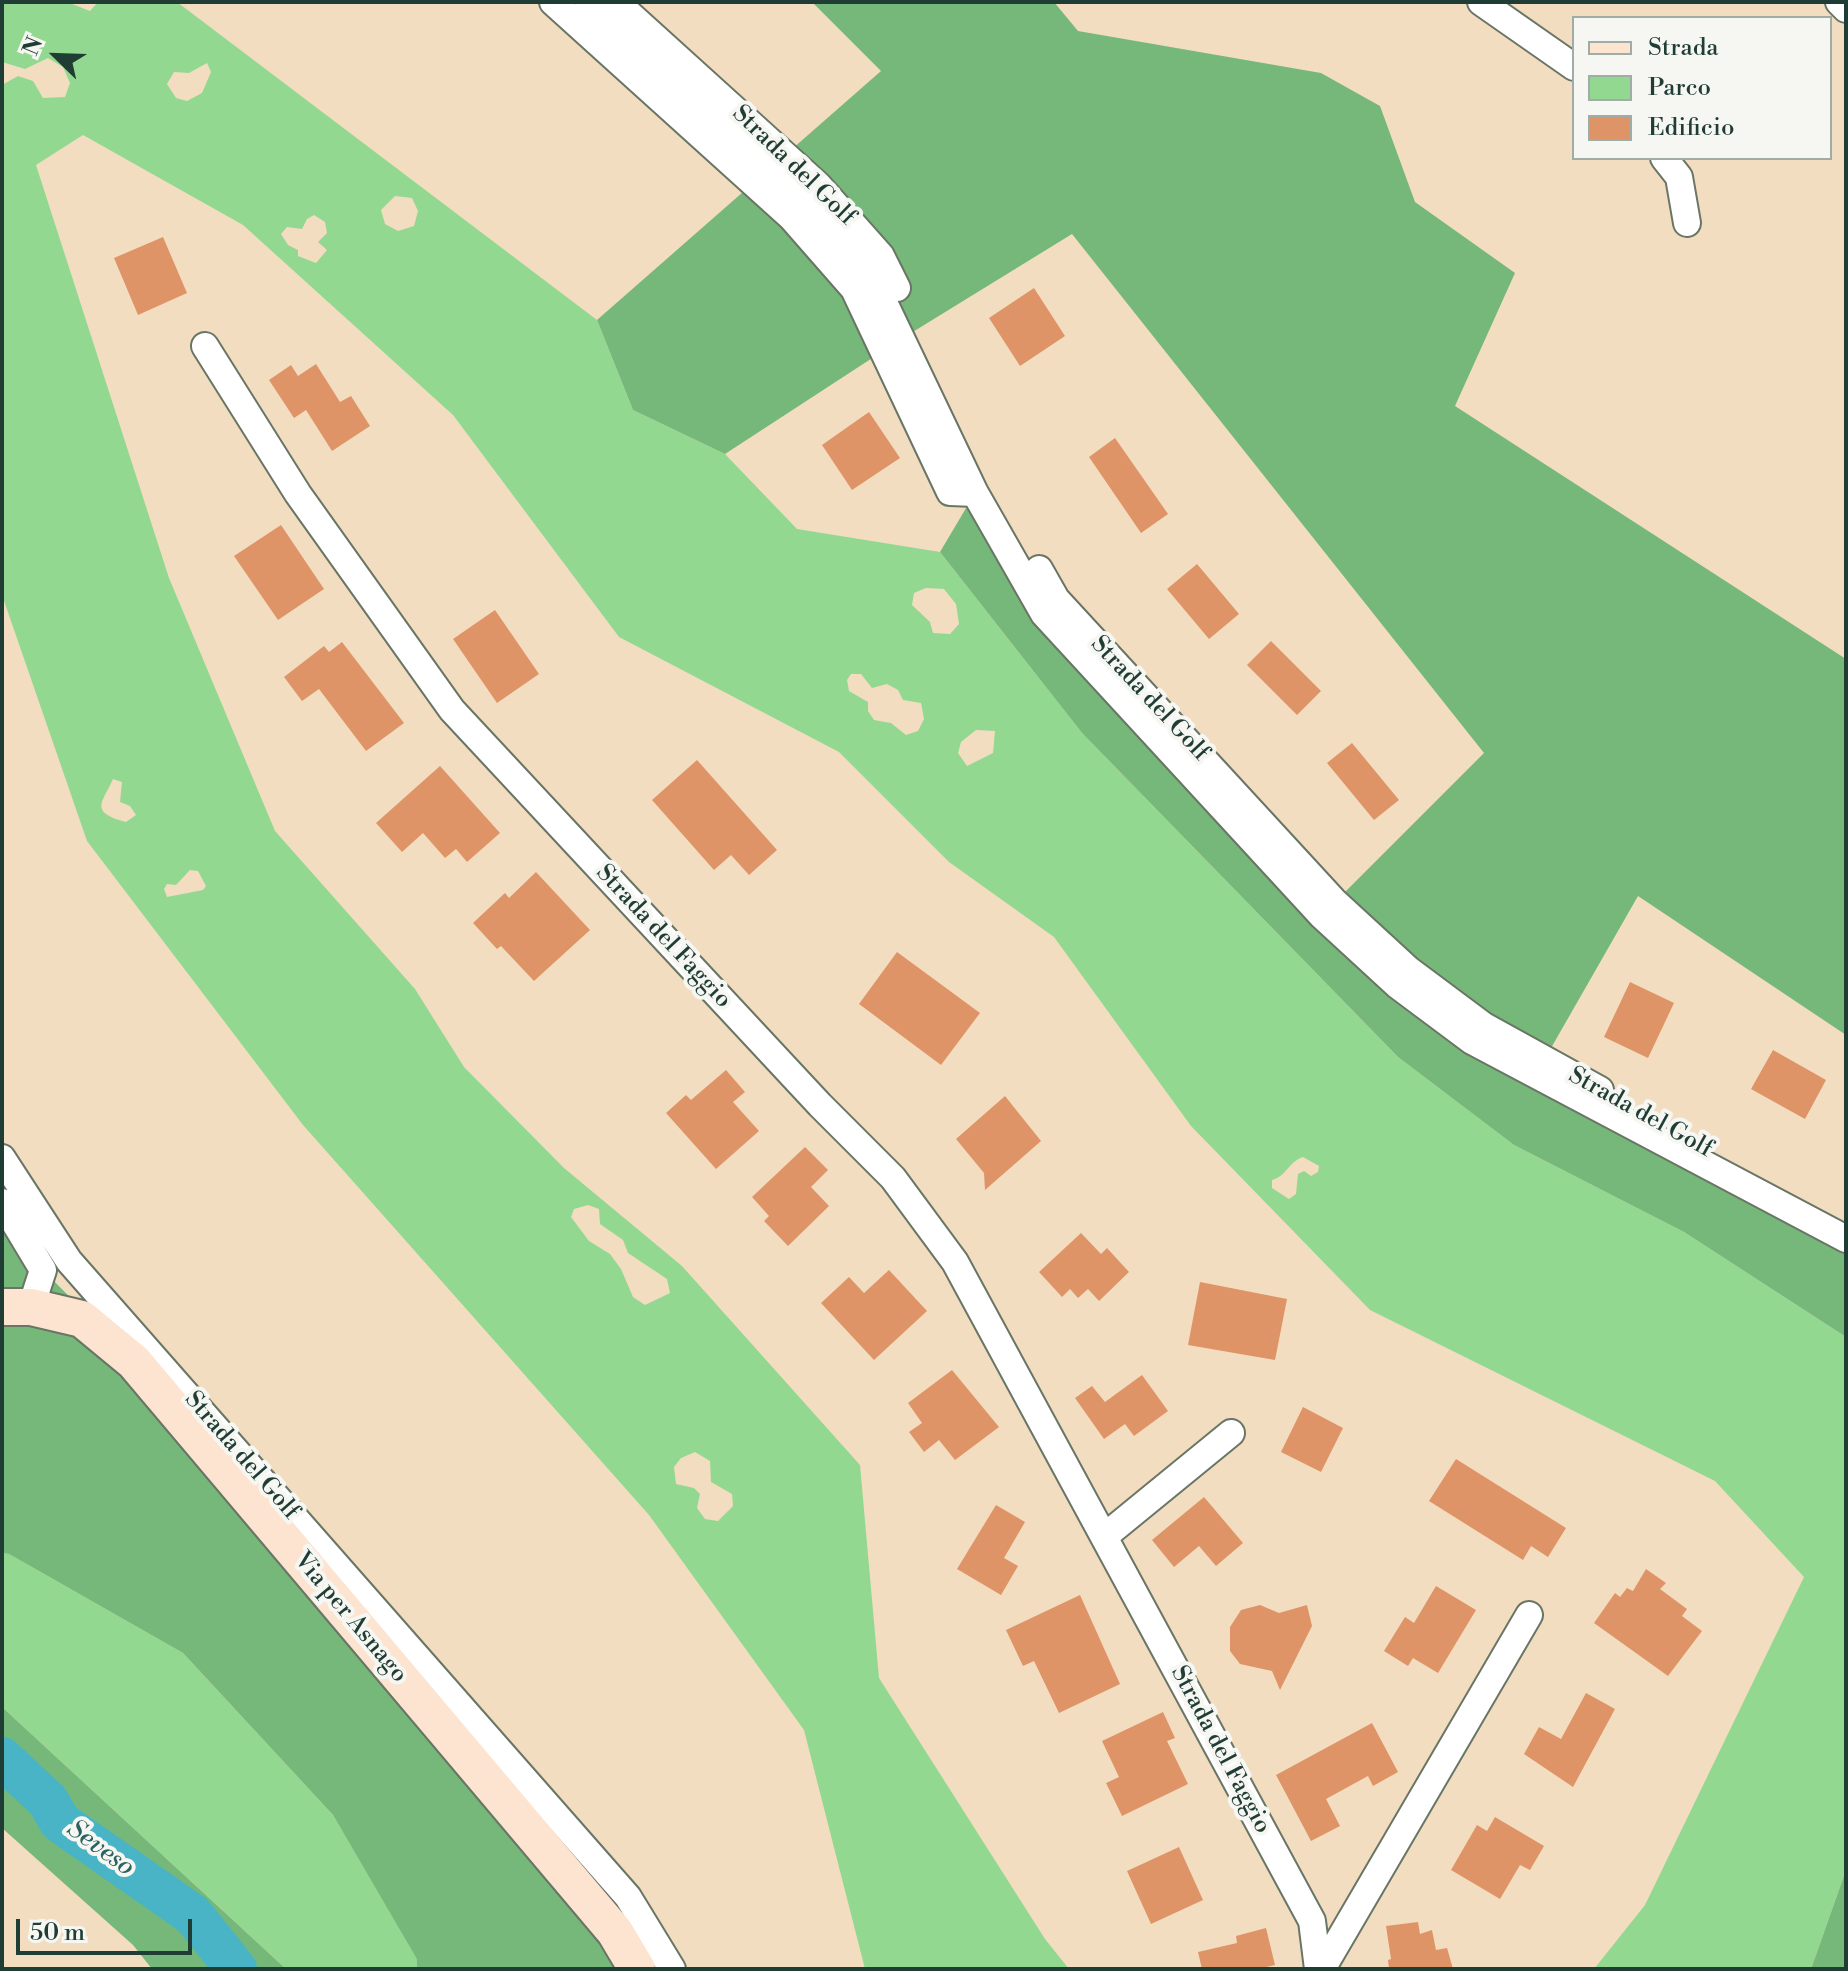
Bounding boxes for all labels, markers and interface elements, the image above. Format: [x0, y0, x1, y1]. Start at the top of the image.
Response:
north arrow [16, 16, 96, 96]
legend [1572, 16, 1832, 160]
text: N [18, 33, 49, 60]
text: Strada [1648, 33, 1718, 63]
text: Parco [1648, 73, 1711, 103]
street label: Strada del Golf [725, 100, 861, 232]
text: Edificio [1648, 113, 1734, 143]
street label: Strada del Golf [1084, 631, 1214, 767]
street label: Strada del Faggio [589, 859, 737, 1015]
street label: Strada del Golf [1563, 1062, 1717, 1164]
street label: Strada del Golf [178, 1386, 304, 1526]
street label: Via per Asnago [287, 1547, 413, 1689]
street label: Strada del Faggio [1164, 1661, 1276, 1839]
water label: Seveso [60, 1814, 140, 1884]
scale bar [20, 1903, 196, 1953]
text: 50 m [30, 1918, 85, 1948]

